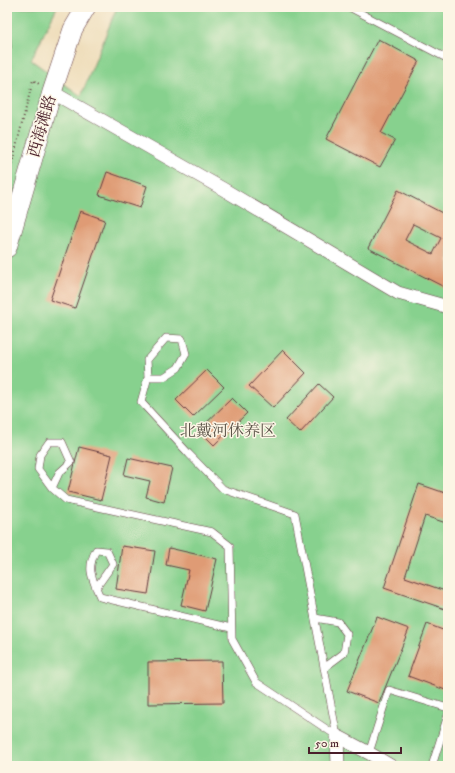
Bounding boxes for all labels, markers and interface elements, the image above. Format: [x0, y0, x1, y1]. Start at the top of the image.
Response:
street label: 西海滩路 [24, 92, 60, 160]
park label: 北戴河休养区 [180, 421, 276, 441]
scale bar [309, 729, 401, 755]
text: 50 m [315, 736, 339, 751]

